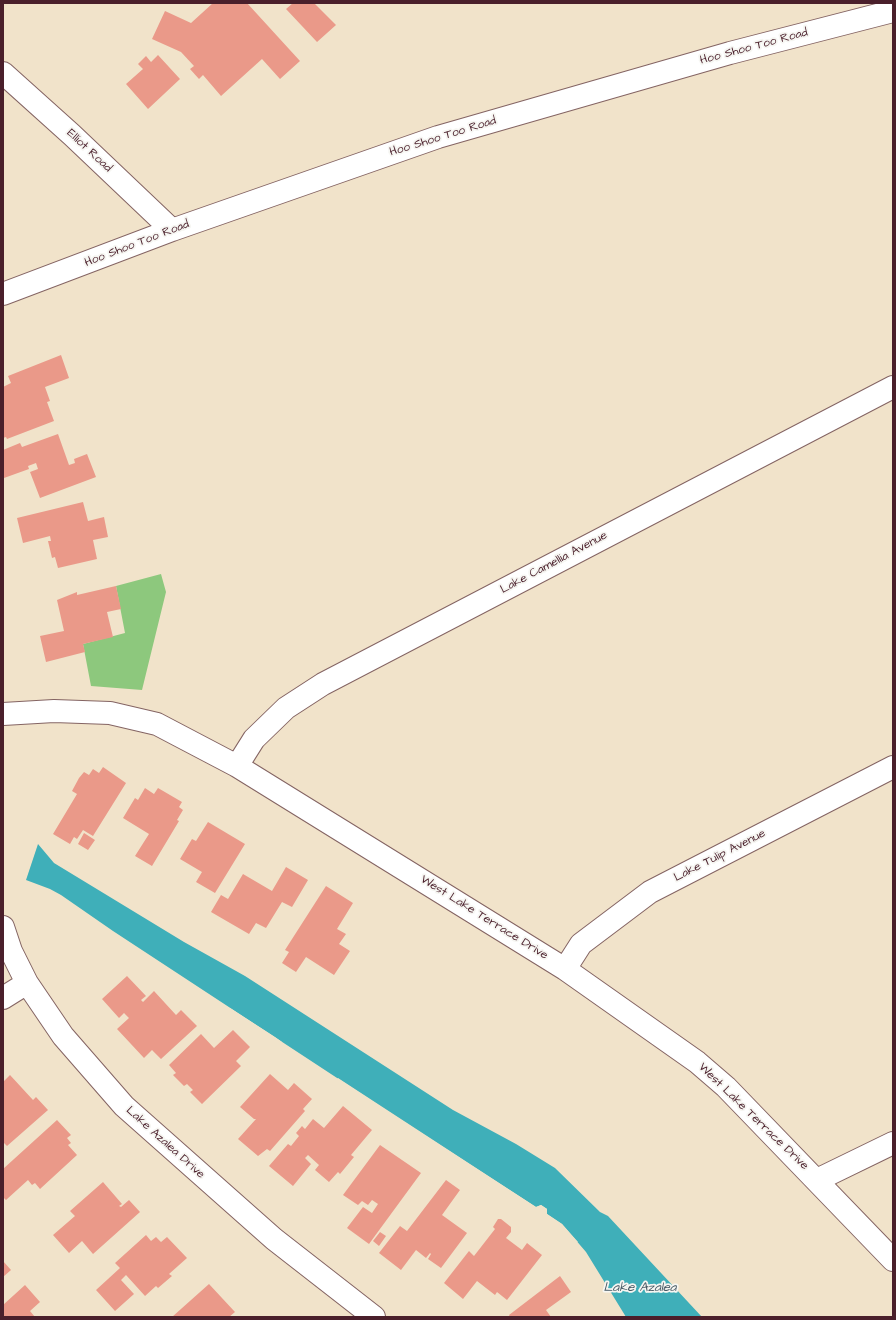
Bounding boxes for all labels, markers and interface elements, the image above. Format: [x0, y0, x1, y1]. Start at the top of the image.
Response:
street label: Hoo Shoo Too Road [699, 26, 809, 68]
street label: Hoo Shoo Too Road [388, 114, 498, 160]
street label: Elliot Road [63, 126, 115, 176]
street label: Hoo Shoo Too Road [83, 217, 191, 271]
street label: Lake Camellia Avenue [498, 529, 610, 597]
street label: Lake Tulip Avenue [672, 827, 768, 885]
street label: West Lake Terrace Drive [418, 873, 550, 963]
street label: West Lake Terrace Drive [695, 1061, 811, 1173]
street label: Lake Azalea Drive [123, 1104, 207, 1182]
water label: Lake Azalea [604, 1280, 676, 1296]

